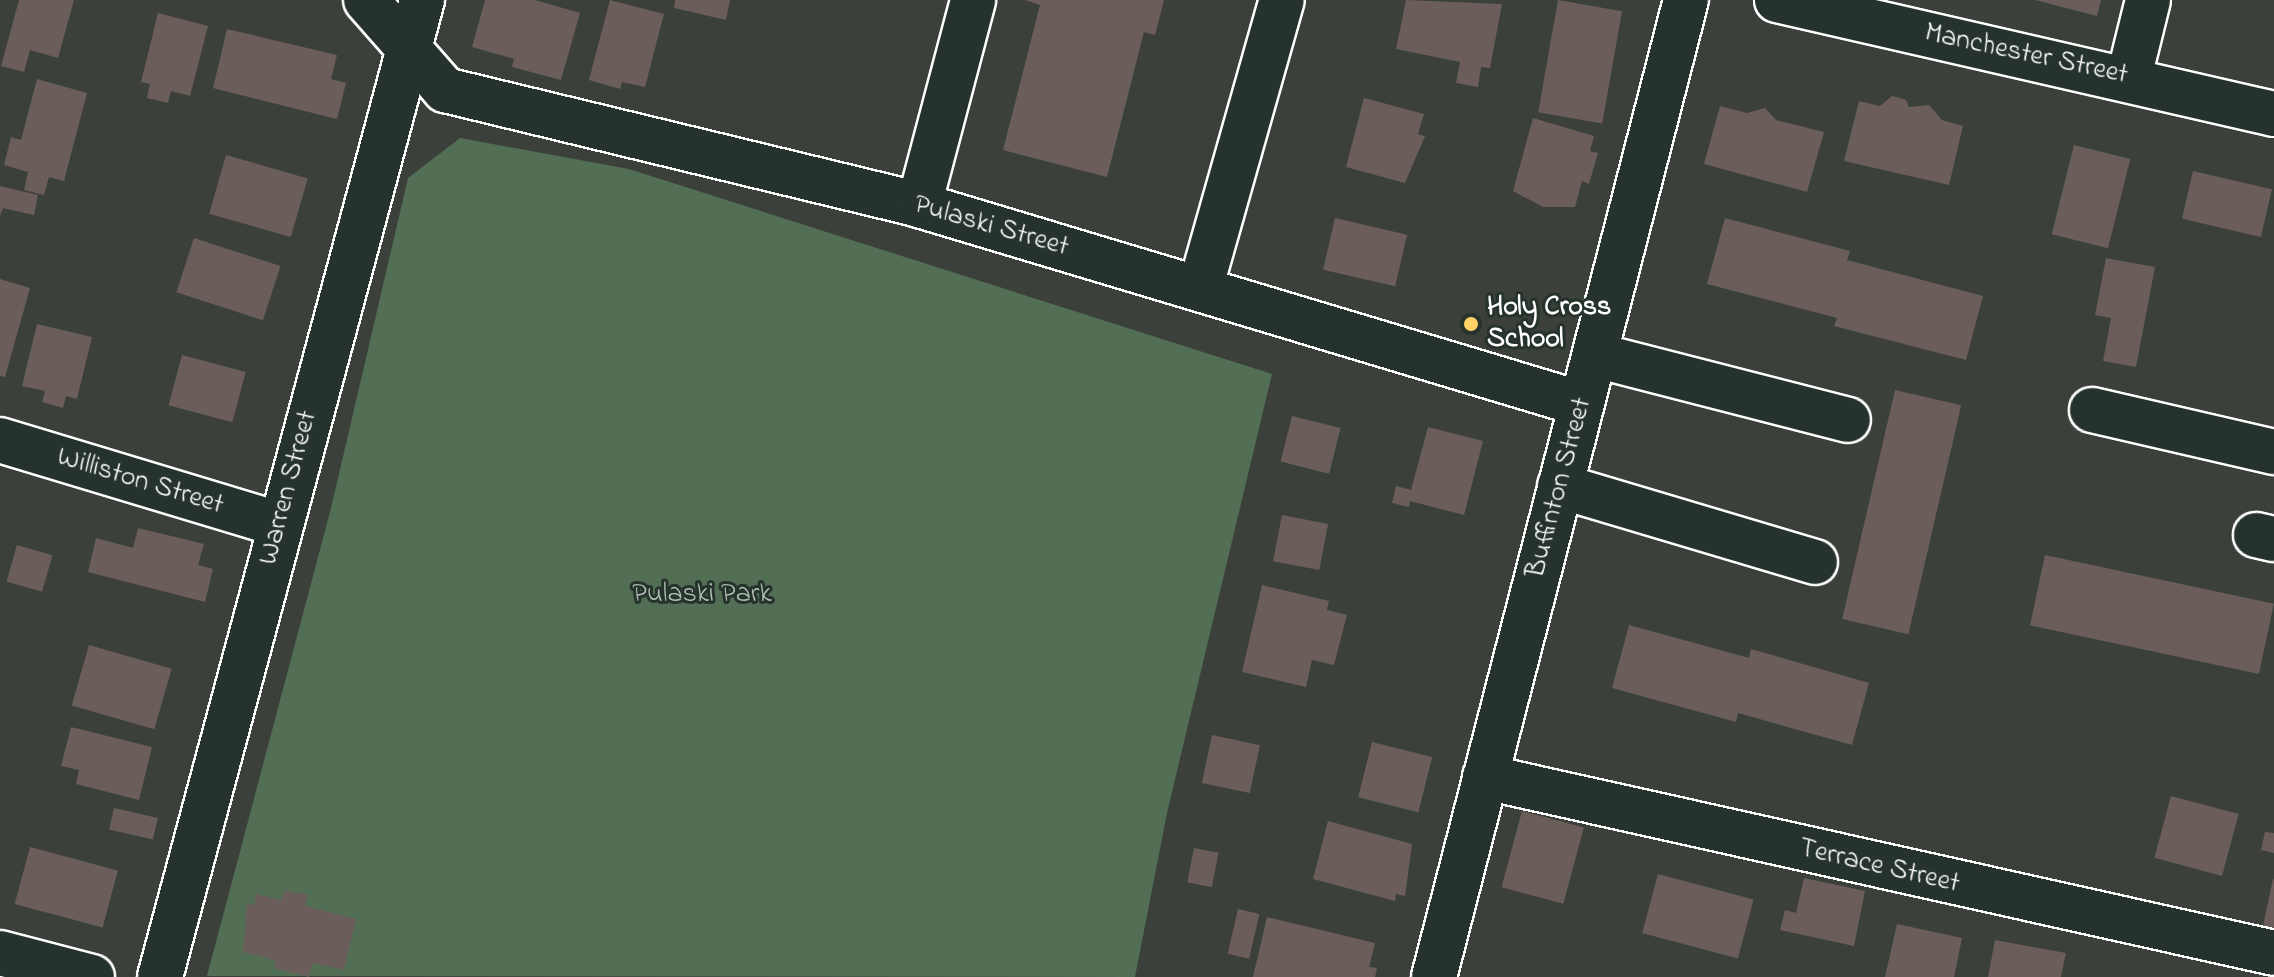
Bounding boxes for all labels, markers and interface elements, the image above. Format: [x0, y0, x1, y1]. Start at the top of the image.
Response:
street label: Manchester Street [1921, 17, 2131, 93]
street label: Pulaski Street [910, 189, 1072, 265]
place label: Holy Cross School [1487, 291, 1611, 357]
marker: Holy Cross School [1462, 315, 1480, 333]
street label: Buffinton Street [1520, 394, 1600, 582]
street label: Warren Street [252, 407, 326, 569]
street label: Williston Street [53, 441, 227, 523]
park label: Pulaski Park [632, 578, 772, 612]
street label: Terrace Street [1796, 832, 1962, 902]

